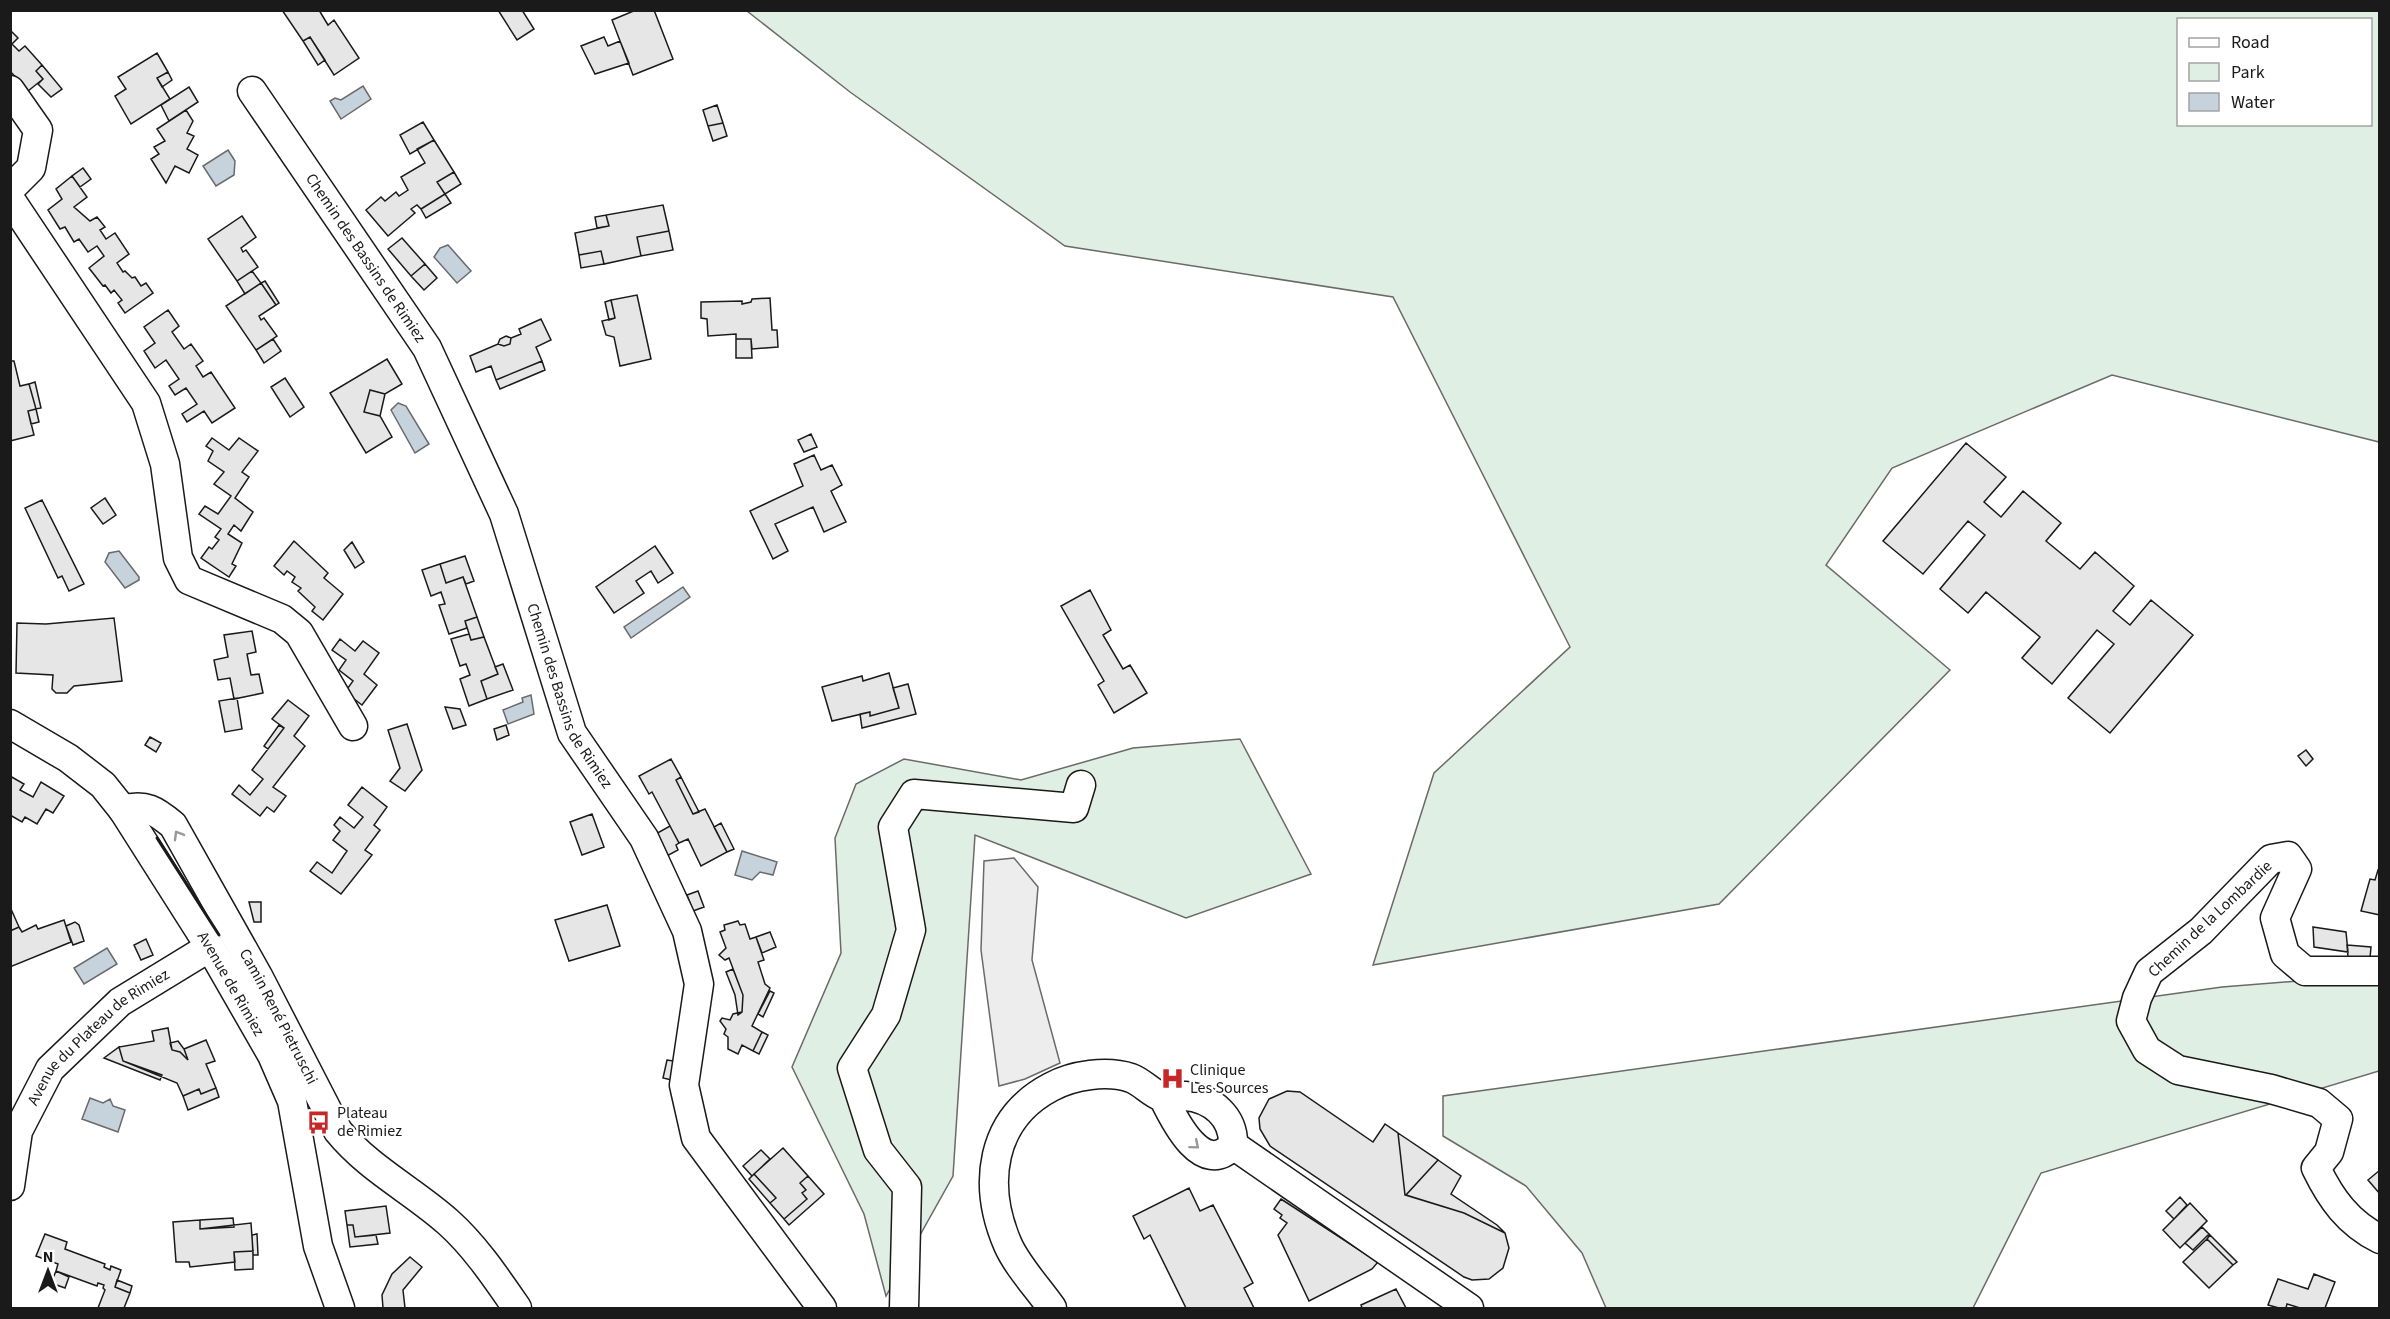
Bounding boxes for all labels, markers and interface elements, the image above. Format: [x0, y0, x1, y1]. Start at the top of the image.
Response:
legend [2177, 18, 2372, 126]
text: Road [2231, 30, 2270, 55]
text: Park [2231, 60, 2265, 85]
text: Water [2231, 90, 2275, 115]
street label: Chemin des Bassins de Rimiez [300, 169, 431, 347]
street label: Chemin des Bassins de Rimiez [521, 600, 618, 793]
one-way arrow [174, 831, 186, 841]
street label: Chemin de la Lombardie [2143, 855, 2277, 983]
street label: Avenue de Rimiez [192, 927, 270, 1040]
street label: Camin René Pietruschi [234, 945, 323, 1088]
street label: Avenue du Plateau de Rimiez [22, 963, 174, 1109]
place label: Clinique Les Sources [1190, 1059, 1269, 1099]
hospital icon: Clinique Les Sources [1159, 1066, 1185, 1092]
place label: Plateau de Rimiez [337, 1102, 402, 1142]
bus stop icon: Plateau de Rimiez [306, 1109, 332, 1135]
one-way arrow [1188, 1138, 1199, 1149]
north arrow [18, 1241, 78, 1301]
text: N [43, 1246, 53, 1268]

